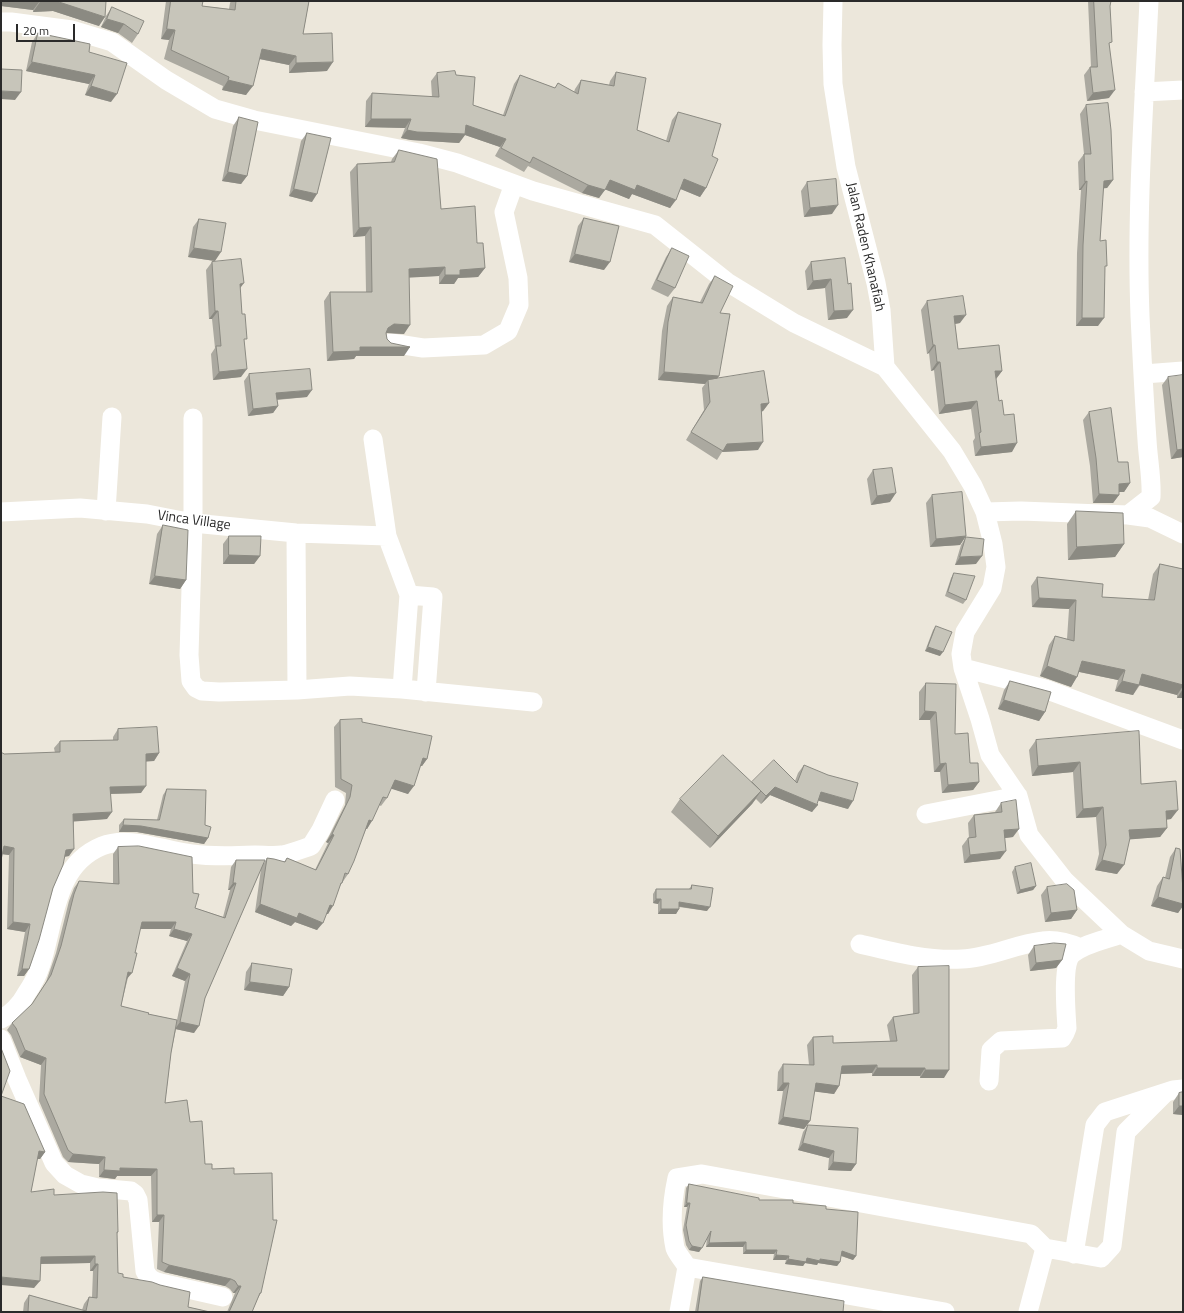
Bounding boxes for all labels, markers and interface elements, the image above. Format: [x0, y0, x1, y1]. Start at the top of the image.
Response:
scale bar [18, 16, 77, 42]
text: 20 m [23, 21, 49, 40]
street label: Jalan Raden Khanafiah [842, 181, 888, 313]
street label: Vinca Village [156, 508, 232, 534]

